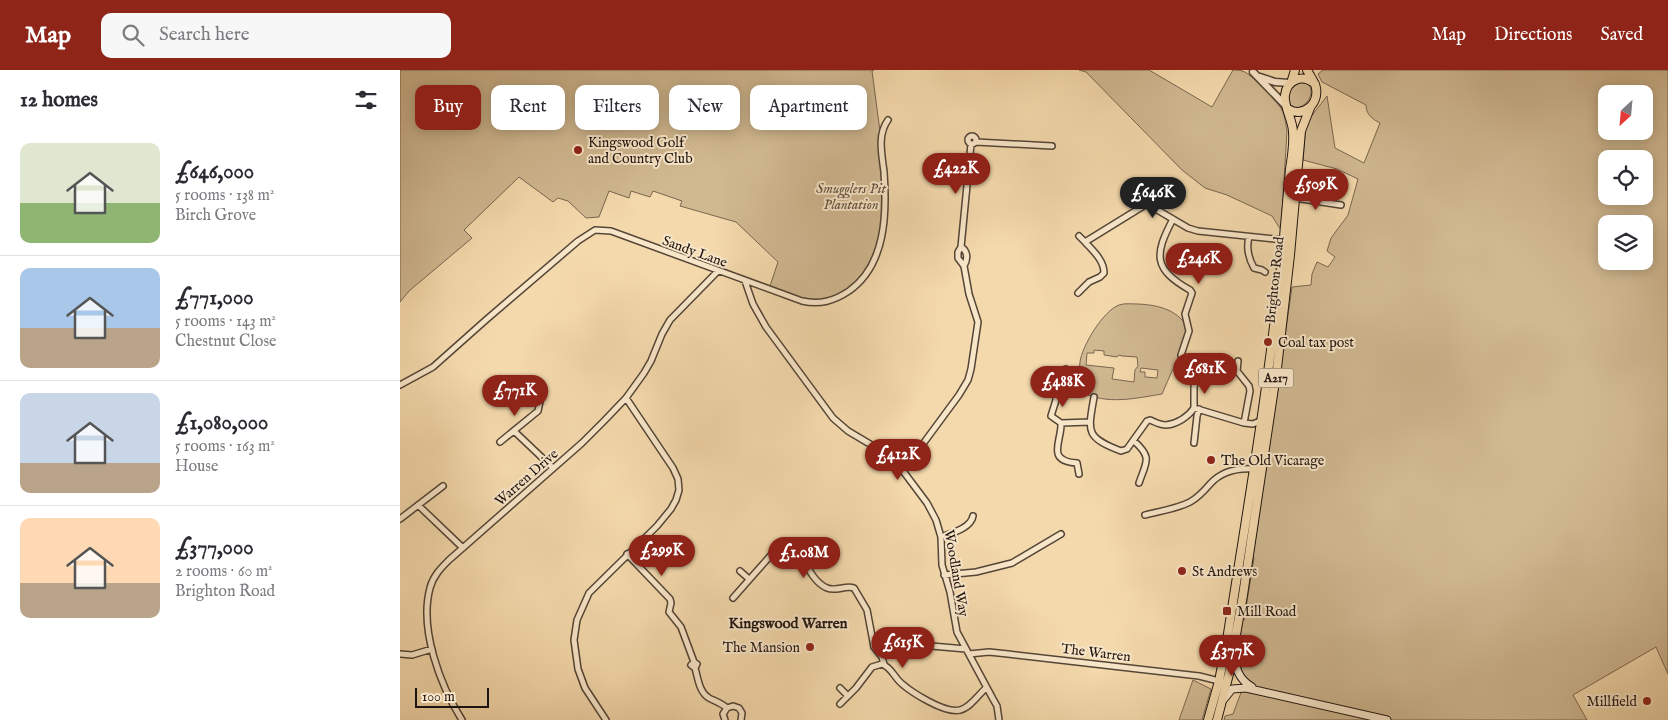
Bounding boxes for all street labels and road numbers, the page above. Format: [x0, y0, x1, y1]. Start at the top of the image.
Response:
street label: Sandy Lane [660, 232, 730, 272]
street label: Brighton Road [1261, 235, 1289, 325]
road number: A217 [1258, 368, 1294, 388]
street label: Warren Drive [491, 445, 563, 510]
street label: Woodland Way [939, 528, 973, 618]
street label: The Warren [1060, 640, 1132, 666]

